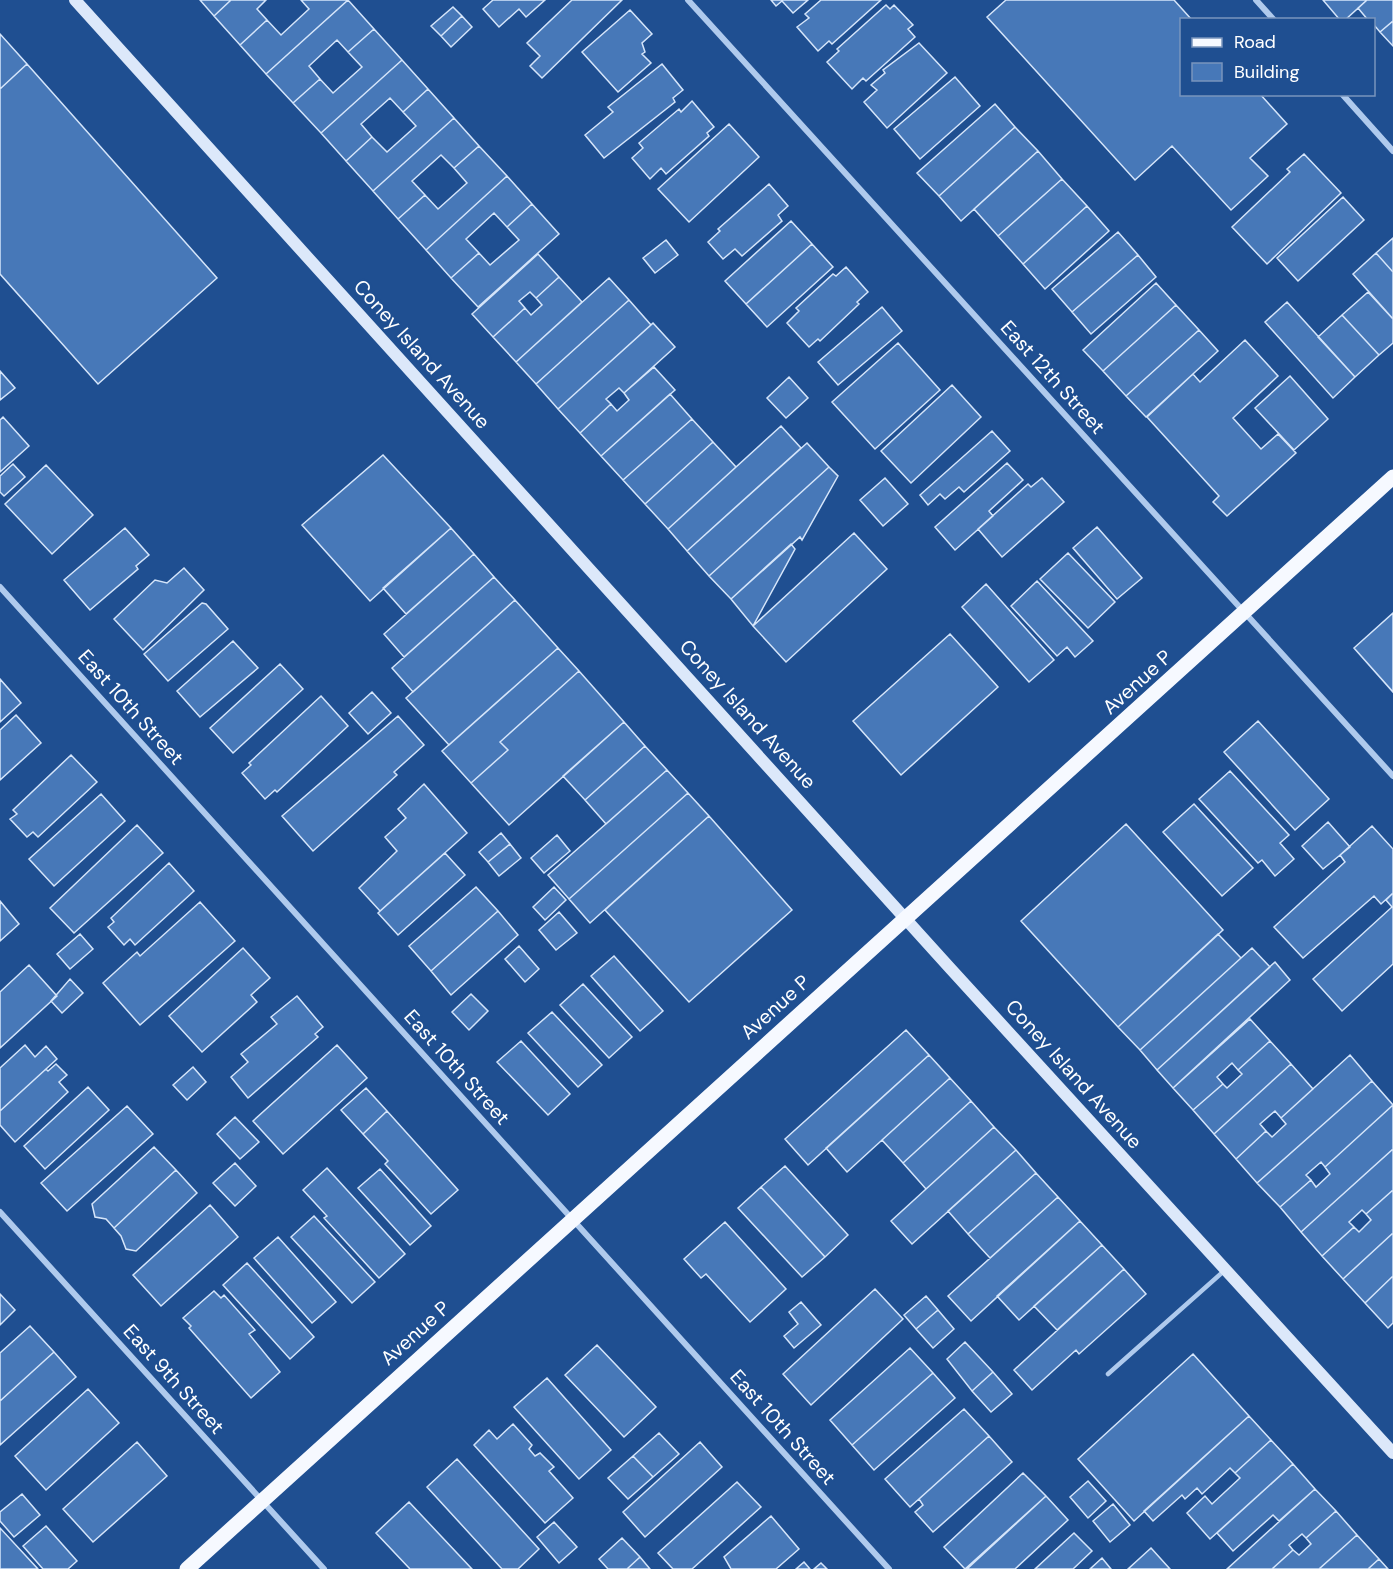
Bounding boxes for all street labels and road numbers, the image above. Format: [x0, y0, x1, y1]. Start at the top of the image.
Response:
street label: Coney Island Avenue [348, 274, 496, 434]
street label: East 12th Street [995, 315, 1111, 439]
street label: Coney Island Avenue [674, 634, 822, 794]
street label: East 10th Street [72, 644, 190, 770]
street label: Avenue P [1097, 644, 1177, 720]
street label: Avenue P [735, 969, 815, 1045]
street label: Coney Island Avenue [1000, 994, 1148, 1154]
street label: East 10th Street [398, 1004, 516, 1130]
street label: Avenue P [375, 1295, 455, 1371]
street label: East 9th Street [118, 1319, 230, 1439]
street label: East 10th Street [724, 1364, 842, 1490]

